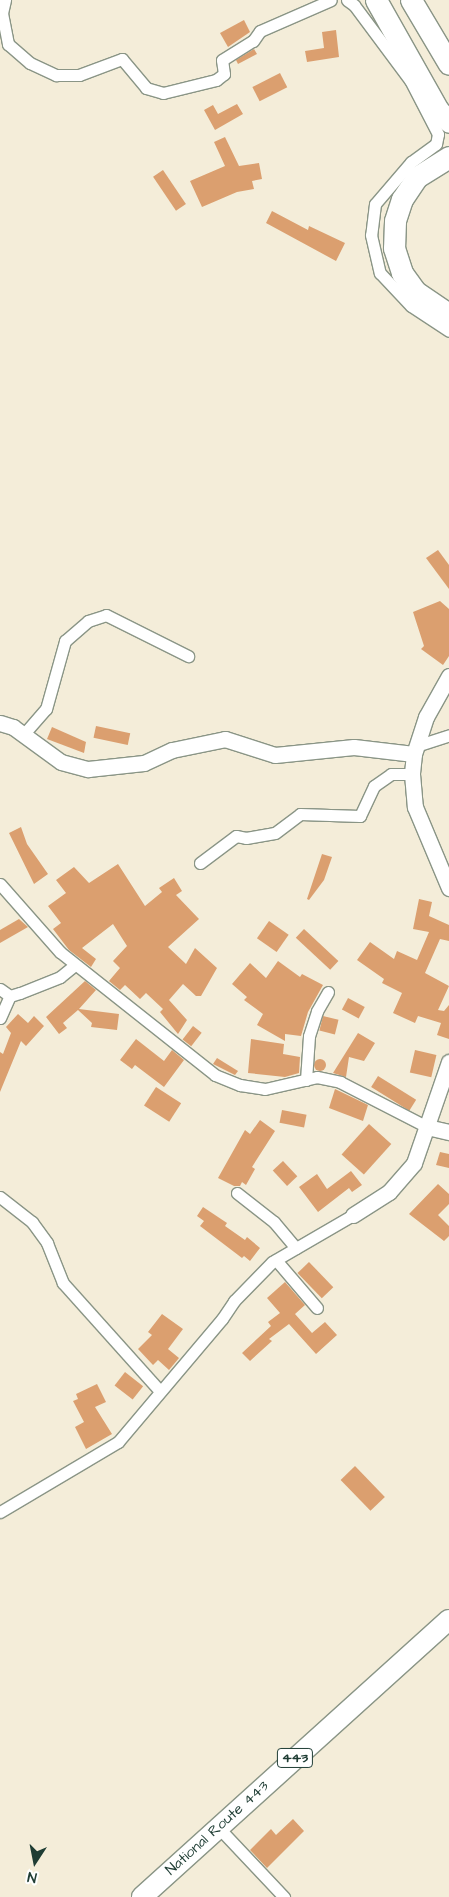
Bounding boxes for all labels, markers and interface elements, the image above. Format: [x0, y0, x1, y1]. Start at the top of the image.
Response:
road number: 443 [276, 1746, 314, 1770]
street label: National Route 443 [162, 1777, 272, 1879]
north arrow [10, 1837, 60, 1887]
text: N [26, 1866, 38, 1887]

